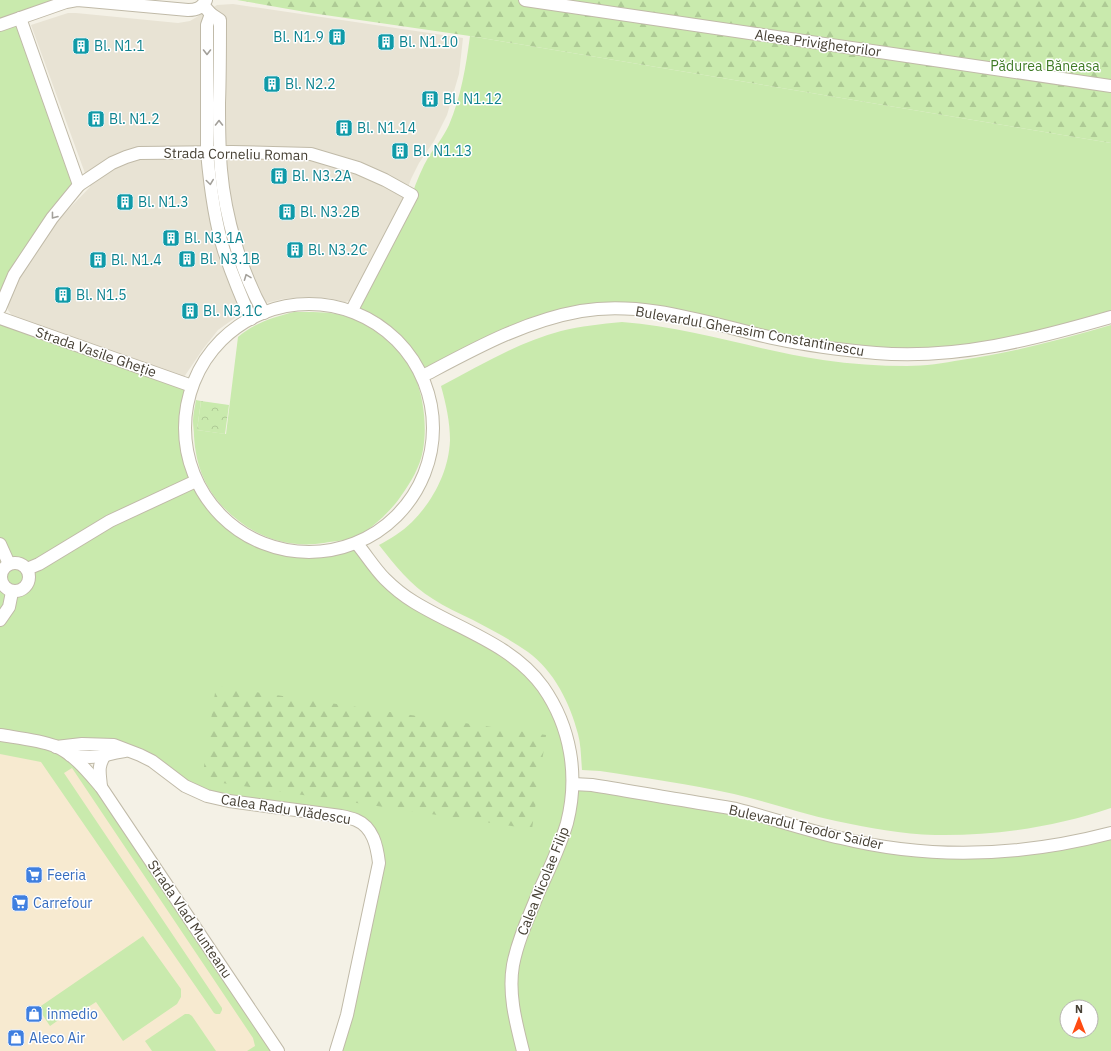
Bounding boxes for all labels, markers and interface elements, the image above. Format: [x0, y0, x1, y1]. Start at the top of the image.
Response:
street label: Aleea Privighetorilor [754, 25, 882, 61]
building icon: Bl. N1.9 [327, 27, 347, 47]
place label: Bl. N1.9 [273, 28, 324, 46]
building icon: Bl. N1.10 [376, 32, 396, 52]
place label: Bl. N1.10 [399, 33, 458, 51]
building icon: Bl. N1.1 [71, 36, 91, 56]
place label: Bl. N1.1 [94, 37, 145, 55]
one-way arrow [203, 49, 211, 55]
park label: Pădurea Băneasa [990, 57, 1100, 75]
building icon: Bl. N2.2 [262, 74, 282, 94]
place label: Bl. N2.2 [285, 75, 336, 93]
building icon: Bl. N1.12 [420, 89, 440, 109]
place label: Bl. N1.12 [443, 90, 502, 108]
building icon: Bl. N1.2 [86, 109, 106, 129]
place label: Bl. N1.2 [109, 110, 160, 128]
building icon: Bl. N1.14 [334, 118, 354, 138]
place label: Bl. N1.14 [357, 119, 416, 137]
one-way arrow [215, 120, 223, 126]
building icon: Bl. N1.13 [390, 141, 410, 161]
place label: Bl. N1.13 [413, 142, 472, 160]
street label: Strada Corneliu Roman [164, 144, 308, 164]
building icon: Bl. N3.2A [269, 166, 289, 186]
place label: Bl. N3.2A [292, 167, 352, 185]
one-way arrow [205, 179, 214, 185]
building icon: Bl. N1.3 [115, 192, 135, 212]
place label: Bl. N1.3 [138, 193, 189, 211]
building icon: Bl. N3.2B [277, 202, 297, 222]
place label: Bl. N3.2B [300, 203, 360, 221]
one-way arrow [52, 211, 59, 218]
building icon: Bl. N3.1A [161, 228, 181, 248]
place label: Bl. N3.1A [184, 229, 244, 247]
building icon: Bl. N3.2C [285, 240, 305, 260]
place label: Bl. N3.2C [308, 241, 368, 259]
building icon: Bl. N3.1B [177, 249, 197, 269]
building icon: Bl. N1.4 [88, 250, 108, 270]
place label: Bl. N3.1B [200, 250, 260, 268]
place label: Bl. N1.4 [111, 251, 162, 269]
one-way arrow [244, 274, 252, 281]
building icon: Bl. N1.5 [53, 285, 73, 305]
place label: Bl. N1.5 [76, 286, 127, 304]
building icon: Bl. N3.1C [180, 301, 200, 321]
place label: Bl. N3.1C [203, 302, 263, 320]
street label: Bulevardul Gherasim Constantinescu [634, 302, 866, 360]
street label: Strada Vasile Gheție [33, 323, 159, 381]
street label: Calea Radu Vlădescu [220, 790, 352, 828]
street label: Bulevardul Teodor Saider [727, 800, 885, 854]
street label: Calea Nicolae Filip [513, 824, 573, 938]
street label: Strada Vlad Munteanu [144, 856, 236, 982]
supermarket icon: Feeria [24, 865, 44, 885]
place label: Feeria [47, 866, 86, 884]
supermarket icon: Carrefour [10, 893, 30, 913]
place label: Carrefour [33, 894, 92, 912]
north arrow [1059, 999, 1099, 1039]
text: N [1075, 1002, 1083, 1016]
shop icon: inmedio [24, 1004, 44, 1024]
place label: inmedio [47, 1005, 98, 1023]
shop icon: Aleco Air [6, 1028, 26, 1048]
place label: Aleco Air [29, 1029, 85, 1047]

